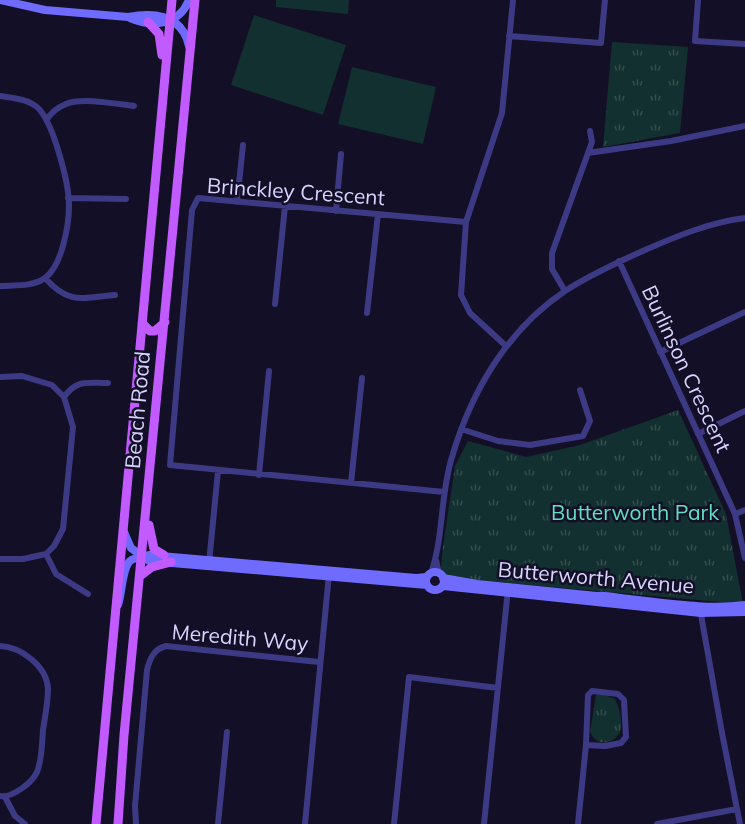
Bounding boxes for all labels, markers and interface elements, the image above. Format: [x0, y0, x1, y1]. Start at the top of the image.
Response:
street label: Brinckley Crescent [206, 172, 386, 210]
street label: Burlinson Crescent [637, 281, 737, 456]
street label: Beach Road [119, 350, 155, 470]
park label: Butterworth Park [551, 499, 719, 525]
street label: Butterworth Avenue [497, 555, 695, 599]
street label: Meredith Way [171, 618, 309, 656]

